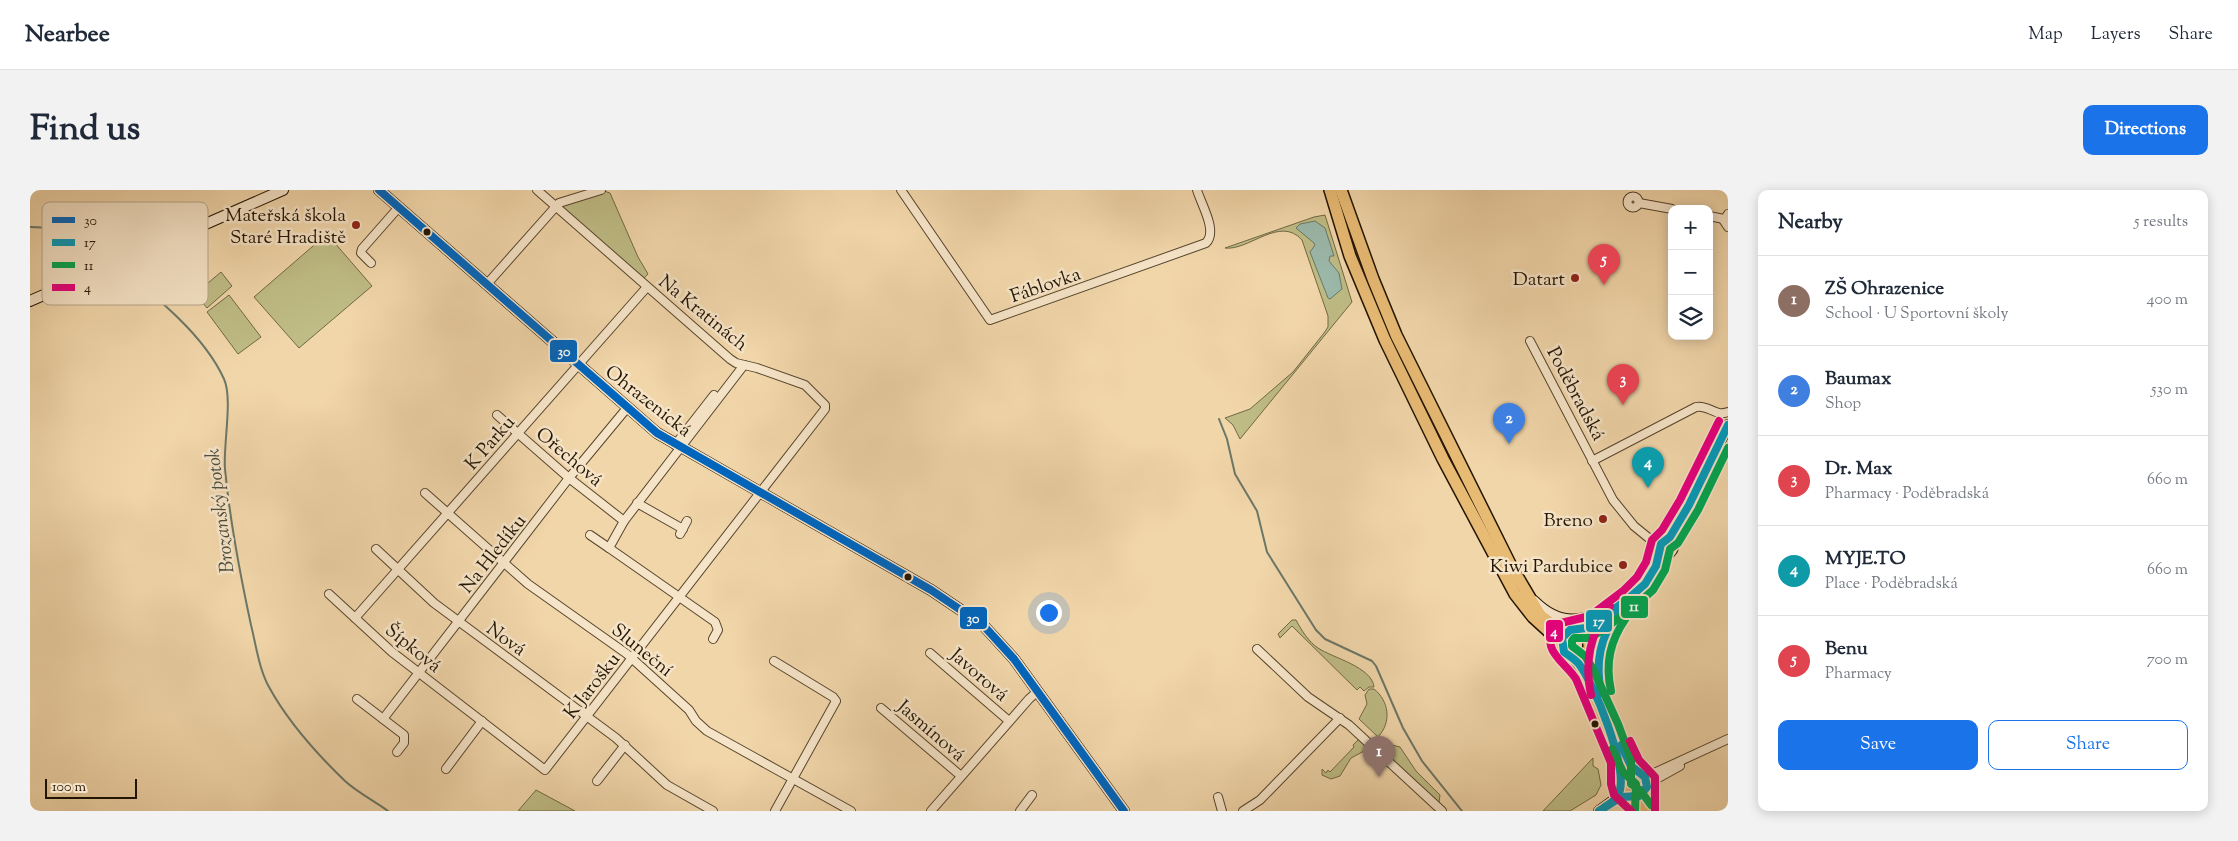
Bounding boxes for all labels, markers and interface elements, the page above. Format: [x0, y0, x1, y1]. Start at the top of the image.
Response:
text: Nearbee [25, 18, 110, 52]
text: Map [2028, 22, 2063, 48]
text: Layers [2091, 22, 2141, 48]
text: Share [2169, 22, 2213, 48]
text: Find us [30, 105, 140, 156]
button: Directions [2083, 105, 2208, 155]
legend [42, 202, 208, 305]
place label: Mateřská škola Staré Hradiště [225, 203, 346, 252]
map controls [1668, 205, 1713, 340]
button: + [1668, 205, 1713, 250]
text: Nearby [1778, 208, 1843, 238]
text: 5 results [2134, 211, 2188, 234]
text: 30 [84, 212, 97, 232]
marker: Mateřská škola Staré Hradiště [350, 219, 362, 231]
unlabelled marker [422, 227, 432, 237]
text: 17 [84, 234, 96, 254]
pin: 5 [1588, 244, 1620, 285]
button: − [1668, 250, 1713, 295]
text: 11 [84, 257, 94, 277]
street label: Fáblovka [1007, 262, 1085, 311]
place label: Datart [1513, 267, 1565, 294]
street label: Na Kratinách [652, 269, 753, 358]
marker: Datart [1569, 272, 1581, 284]
text: ZŠ Ohrazenice [1825, 276, 1944, 303]
text: 4 [84, 279, 91, 299]
text: 1 [1791, 289, 1797, 312]
text: 400 m [2147, 289, 2188, 312]
button: layers [1668, 295, 1713, 340]
text: School · U Sportovní školy [1825, 303, 2008, 326]
line badge: 30 [549, 339, 578, 363]
street label: Poděbradská [1539, 342, 1611, 446]
text: 30 [558, 343, 571, 363]
street label: Ohrazenická [598, 360, 697, 445]
pin: 3 [1607, 364, 1639, 405]
text: Baumax [1825, 366, 1891, 393]
text: 2 [1790, 379, 1798, 402]
text: 530 m [2151, 379, 2188, 402]
text: Shop [1825, 393, 1861, 416]
pin: 2 [1493, 403, 1525, 444]
street label: K Parku [459, 410, 522, 477]
street label: Ořechová [529, 422, 608, 494]
water label: Brozanský potok [199, 447, 243, 575]
pin: 4 [1632, 447, 1664, 488]
text: Dr. Max [1825, 456, 1892, 483]
text: 3 [1791, 469, 1797, 492]
text: 660 m [2147, 469, 2188, 492]
text: Pharmacy · Poděbradská [1825, 483, 1989, 506]
place label: Breno [1544, 508, 1593, 535]
street label: Na Hledíku [454, 509, 534, 600]
marker: Breno [1597, 513, 1609, 525]
text: MYJE.TO [1825, 546, 1906, 573]
place label: Kiwi Pardubice [1490, 554, 1613, 581]
marker: Kiwi Pardubice [1617, 559, 1629, 571]
text: 4 [1790, 559, 1798, 582]
text: 660 m [2147, 559, 2188, 582]
unlabelled marker [903, 572, 913, 582]
text: Place · Poděbradská [1825, 573, 1958, 596]
line badge: 11 [1620, 595, 1649, 619]
text: 11 [1629, 598, 1639, 618]
your location [1036, 600, 1062, 626]
line badge: 30 [959, 606, 988, 630]
line badge: 17 [1585, 609, 1613, 633]
text: 30 [967, 610, 980, 630]
text: 17 [1593, 613, 1606, 633]
street label: Nová [480, 616, 531, 664]
street label: Šípková [378, 618, 447, 680]
street label: Sluneční [605, 618, 678, 684]
line badge: 4 [1545, 619, 1564, 643]
text: 4 [1549, 623, 1558, 643]
text: Benu [1825, 636, 1868, 663]
street label: Javorová [943, 642, 1014, 709]
street label: K Jarošku [558, 648, 628, 725]
text: 5 [1791, 649, 1797, 672]
text: 700 m [2147, 649, 2188, 672]
text: Pharmacy [1825, 663, 1892, 686]
street label: Jasmínová [890, 694, 970, 769]
unlabelled marker [1590, 719, 1600, 729]
button: Save [1778, 720, 1978, 770]
button: Share [1988, 720, 2188, 770]
pin: 1 [1363, 736, 1395, 777]
scale bar [45, 776, 138, 799]
text: 100 m [52, 778, 86, 798]

